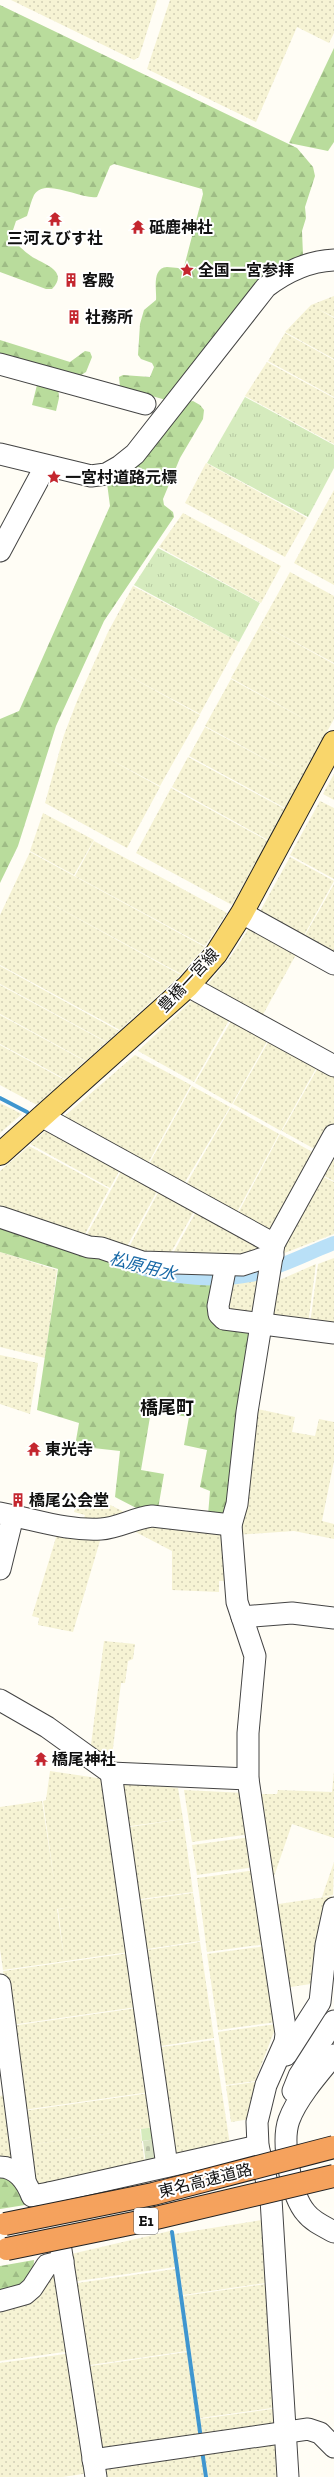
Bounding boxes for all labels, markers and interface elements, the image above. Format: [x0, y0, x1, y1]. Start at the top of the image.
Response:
temple icon: 三河えびす社 [47, 211, 63, 227]
place label: 砥鹿神社 [149, 218, 213, 237]
temple icon: 砥鹿神社 [130, 219, 146, 235]
place label: 三河えびす社 [7, 229, 103, 248]
place label: 全国一宮参拝 [198, 261, 294, 280]
place icon: 全国一宮参拝 [179, 262, 195, 278]
place label: 客殿 [82, 271, 114, 290]
building icon: 客殿 [63, 272, 79, 288]
place label: 社務所 [85, 308, 133, 327]
building icon: 社務所 [66, 309, 82, 325]
place label: 一宮村道路元標 [65, 468, 177, 487]
place icon: 一宮村道路元標 [46, 469, 62, 485]
street label: 豊橋一宮線 [154, 945, 223, 1016]
water label: 松原用水 [108, 1248, 180, 1284]
district label: 橋尾町 [140, 1397, 194, 1419]
place label: 東光寺 [45, 1440, 93, 1459]
temple icon: 東光寺 [26, 1441, 42, 1457]
place label: 橋尾公会堂 [29, 1491, 109, 1510]
building icon: 橋尾公会堂 [10, 1492, 26, 1508]
place label: 橋尾神社 [52, 1750, 116, 1769]
temple icon: 橋尾神社 [33, 1751, 49, 1767]
street label: 東名高速道路 [156, 2160, 254, 2201]
road number: E1 [134, 2208, 158, 2234]

